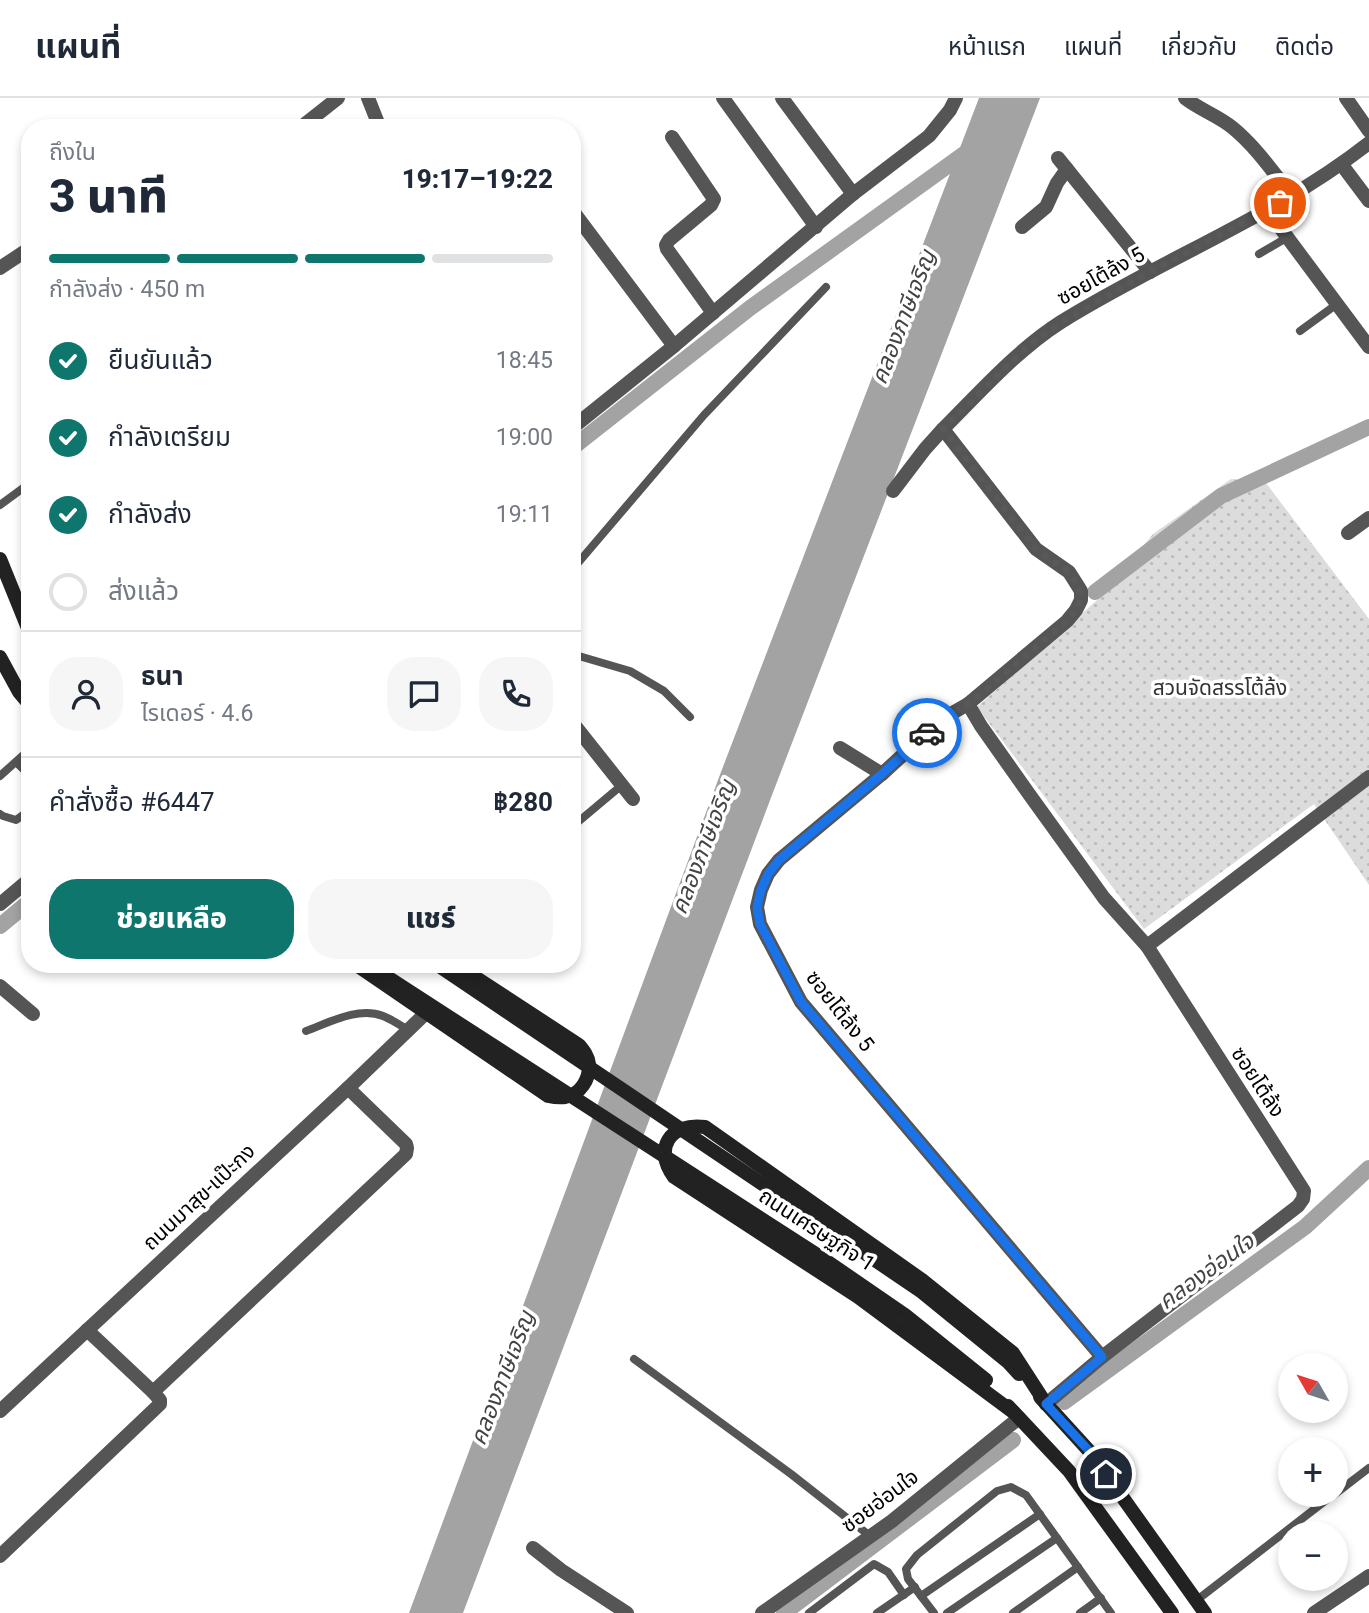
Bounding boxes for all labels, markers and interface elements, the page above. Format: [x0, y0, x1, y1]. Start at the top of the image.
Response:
text: แผนที่ [35, 27, 121, 66]
text: หน้าแรก [948, 33, 1026, 61]
text: แผนที่ [1064, 33, 1122, 61]
text: เกี่ยวกับ [1160, 33, 1237, 61]
text: ติดต่อ [1275, 33, 1334, 61]
text: ถึงใน [49, 139, 96, 166]
text: 19:17–19:22 [402, 164, 553, 194]
text: 3 นาที [49, 169, 168, 223]
pin [1250, 173, 1310, 233]
icon: bag [1261, 184, 1299, 222]
street label: ซอยโต้ล้ง 5 [1053, 242, 1149, 310]
water label: คลองภาษีเจริญ [866, 244, 942, 388]
text: กำลังส่ง · 450 m [49, 276, 205, 303]
icon: check [49, 342, 87, 380]
text: ยืนยันแล้ว [108, 345, 213, 375]
text: 18:45 [496, 347, 553, 374]
icon: check [49, 419, 87, 457]
text: กำลังเตรียม [108, 422, 231, 452]
text: 19:00 [496, 424, 553, 451]
icon: check [49, 496, 87, 534]
text: กำลังส่ง [108, 499, 192, 529]
text: 19:11 [496, 501, 553, 528]
text: ส่งแล้ว [108, 576, 179, 606]
button: person [49, 657, 123, 731]
button: chat [387, 657, 461, 731]
button: phone [479, 657, 553, 731]
text: ธนา [141, 661, 184, 691]
park label: สวนจัดสรรโต้ล้ง [1153, 676, 1287, 700]
courier [892, 698, 962, 768]
text: ไรเดอร์ · 4.6 [141, 700, 253, 727]
icon: car [908, 714, 946, 752]
water label: คลองภาษีเจริญ [666, 774, 742, 918]
text: คำสั่งซื้อ #6447 [49, 787, 215, 817]
text: ฿280 [493, 787, 553, 817]
button: ช่วยเหลือ [49, 879, 294, 959]
button: แชร์ [308, 879, 553, 959]
street label: ซอยโต้ล้ง 5 [801, 966, 879, 1056]
street label: ซอยโต้ล้ง [1226, 1042, 1290, 1122]
street label: ถนนมาสุข-แป๊ะกง [138, 1139, 261, 1256]
street label: ถนนเศรษฐกิจ 1 [754, 1184, 880, 1276]
water label: คลองอ่อนใจ [1153, 1227, 1260, 1315]
water label: คลองภาษีเจริญ [465, 1305, 541, 1449]
north arrow [1278, 1353, 1348, 1423]
map controls [1278, 1353, 1348, 1591]
button: + [1278, 1437, 1348, 1507]
pin [1076, 1444, 1136, 1504]
icon: home [1087, 1455, 1125, 1493]
street label: ซอยอ่อนใจ [837, 1464, 923, 1538]
button: − [1278, 1521, 1348, 1591]

